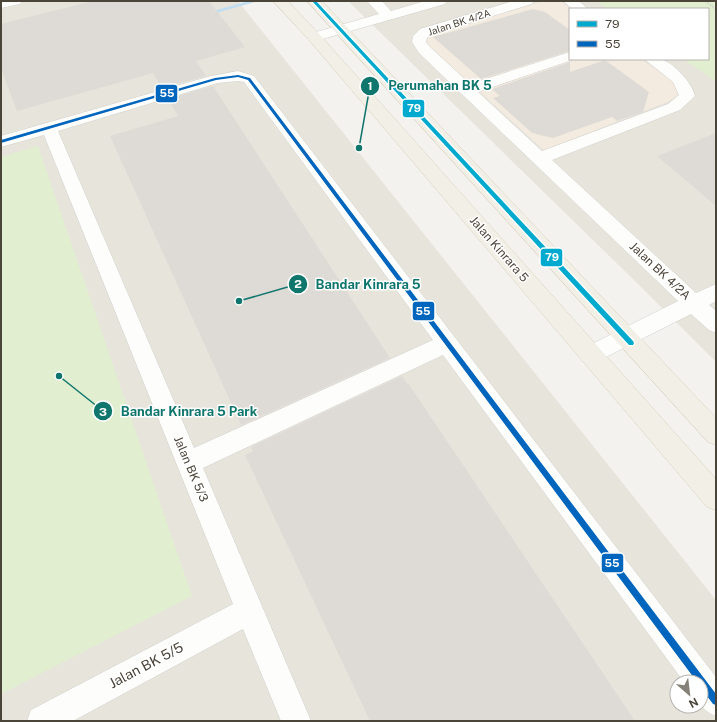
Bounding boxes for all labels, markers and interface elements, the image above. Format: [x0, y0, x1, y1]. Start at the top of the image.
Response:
street label: Jalan BK 4/2A [426, 6, 492, 38]
legend [569, 8, 709, 60]
text: 79 [605, 17, 619, 31]
text: 55 [605, 37, 621, 51]
callout: Perumahan BK 5 [360, 73, 500, 98]
text: Perumahan BK 5 [388, 78, 492, 93]
text: 1 [367, 79, 373, 93]
line badge: 55 [155, 84, 178, 103]
text: 55 [160, 87, 174, 99]
line badge: 79 [402, 99, 425, 118]
text: 79 [407, 102, 421, 114]
street label: Jalan Kinrara 5 [467, 213, 531, 285]
street label: Jalan BK 4/2A [627, 239, 694, 303]
line badge: 79 [540, 248, 563, 267]
text: 79 [545, 251, 559, 263]
callout: Bandar Kinrara 5 [288, 272, 429, 297]
text: 2 [294, 277, 302, 291]
text: Bandar Kinrara 5 [316, 277, 421, 292]
line badge: 55 [412, 301, 435, 321]
text: 55 [416, 305, 430, 317]
callout: Bandar Kinrara 5 Park [93, 399, 265, 424]
text: Bandar Kinrara 5 Park [121, 404, 258, 419]
text: 3 [99, 405, 107, 419]
street label: Jalan BK 5/3 [171, 434, 211, 504]
line badge: 55 [601, 553, 624, 573]
text: 55 [605, 557, 619, 569]
street label: Jalan BK 5/5 [106, 639, 186, 691]
north arrow [669, 674, 709, 714]
text: N [687, 696, 700, 710]

